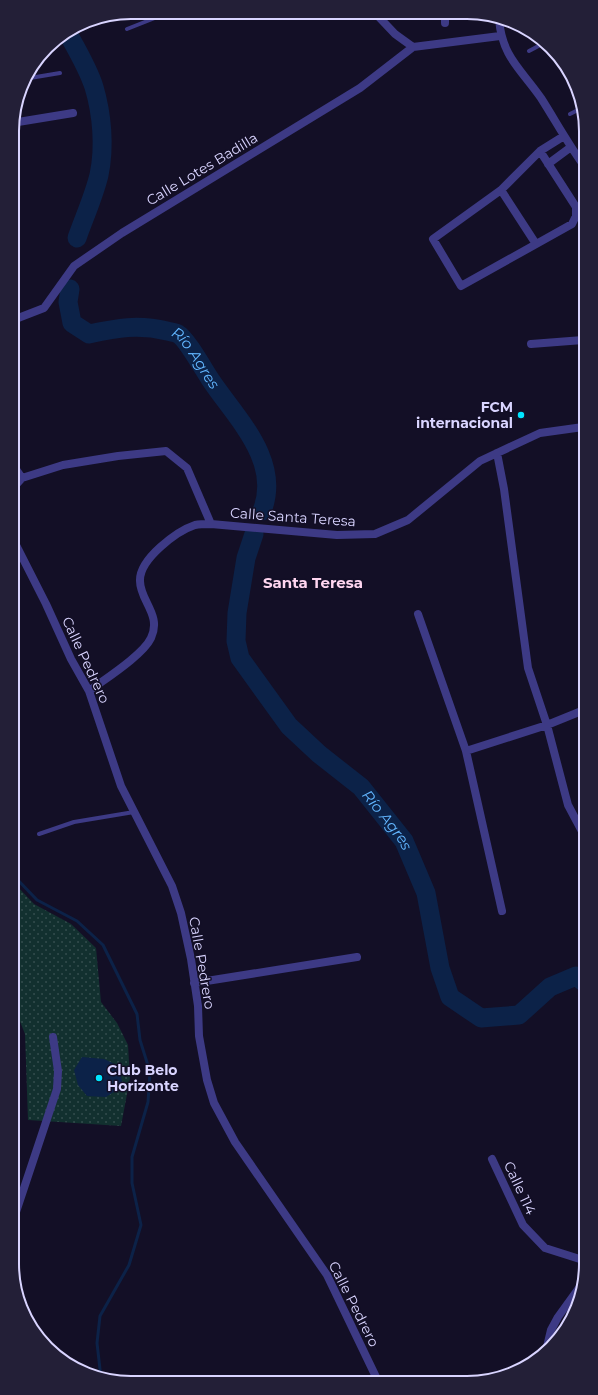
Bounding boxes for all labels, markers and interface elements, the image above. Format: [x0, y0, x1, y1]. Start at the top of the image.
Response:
street label: Calle Lotes Badilla [143, 129, 261, 209]
water label: Río Agres [168, 322, 224, 393]
place label: FCM internacional [416, 398, 513, 432]
marker: FCM internacional [516, 410, 526, 420]
street label: Calle Santa Teresa [229, 504, 357, 530]
district label: Santa Teresa [263, 573, 363, 592]
street label: Calle Pedrero [58, 614, 114, 706]
water label: Río Agres [358, 786, 417, 853]
street label: Calle Pedrero [185, 915, 219, 1011]
place label: Club Belo Horizonte [107, 1061, 179, 1095]
marker: Club Belo Horizonte [94, 1073, 104, 1083]
street label: Calle 114 [500, 1158, 541, 1218]
street label: Calle Pedrero [325, 1258, 383, 1350]

